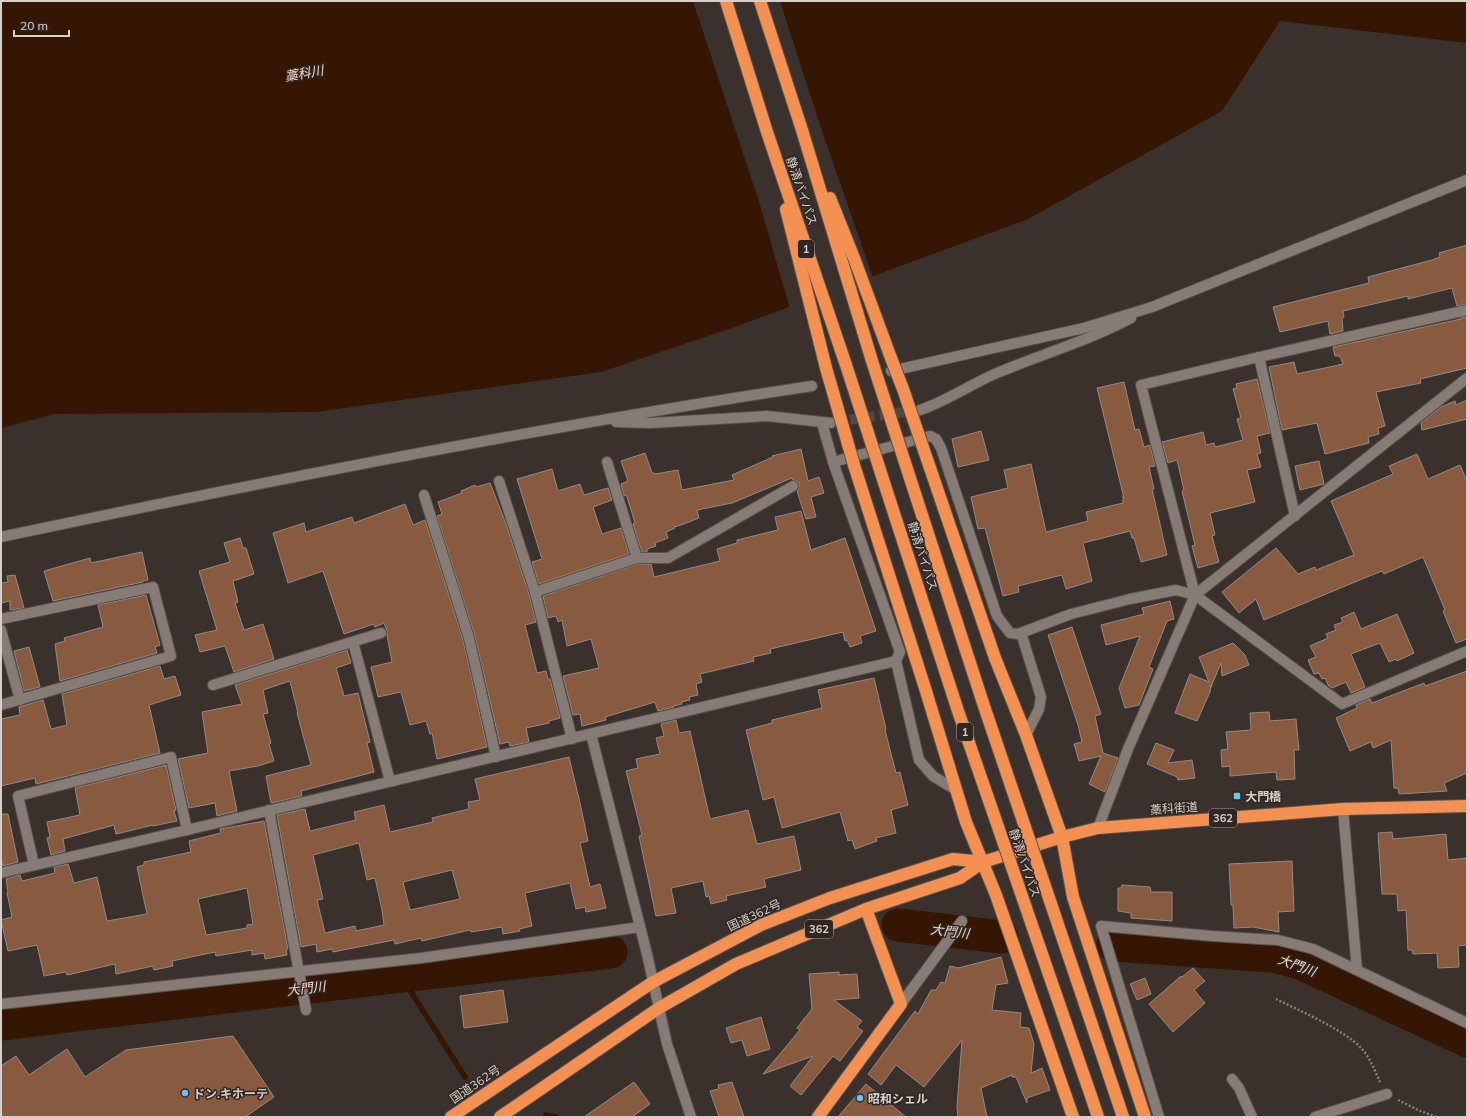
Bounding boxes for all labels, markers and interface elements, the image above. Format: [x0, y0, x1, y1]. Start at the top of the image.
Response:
scale bar [14, 12, 69, 38]
text: 20 m [20, 18, 48, 33]
water label: 藁科川 [283, 61, 327, 84]
street label: 静清バイパス [783, 155, 821, 227]
road number: 1 [798, 240, 814, 258]
street label: 静清バイパス [905, 520, 941, 592]
road number: 1 [957, 723, 973, 741]
place label: 大門橋 [1245, 789, 1282, 804]
marker: 大門橋 [1232, 791, 1242, 801]
street label: 藁科街道 [1150, 799, 1198, 817]
road number: 362 [1209, 809, 1237, 827]
street label: 静清バイパス [1006, 827, 1044, 899]
street label: 国道362号 [725, 896, 783, 934]
road number: 362 [805, 920, 833, 938]
water label: 大門川 [930, 921, 972, 942]
water label: 大門川 [1276, 951, 1320, 980]
water label: 大門川 [286, 977, 328, 998]
street label: 国道362号 [447, 1062, 503, 1106]
place label: ドン.キホーテ [193, 1086, 268, 1101]
marker: ドン.キホーテ [180, 1088, 190, 1098]
place label: 昭和シェル [868, 1091, 928, 1106]
marker: 昭和シェル [855, 1093, 865, 1103]

